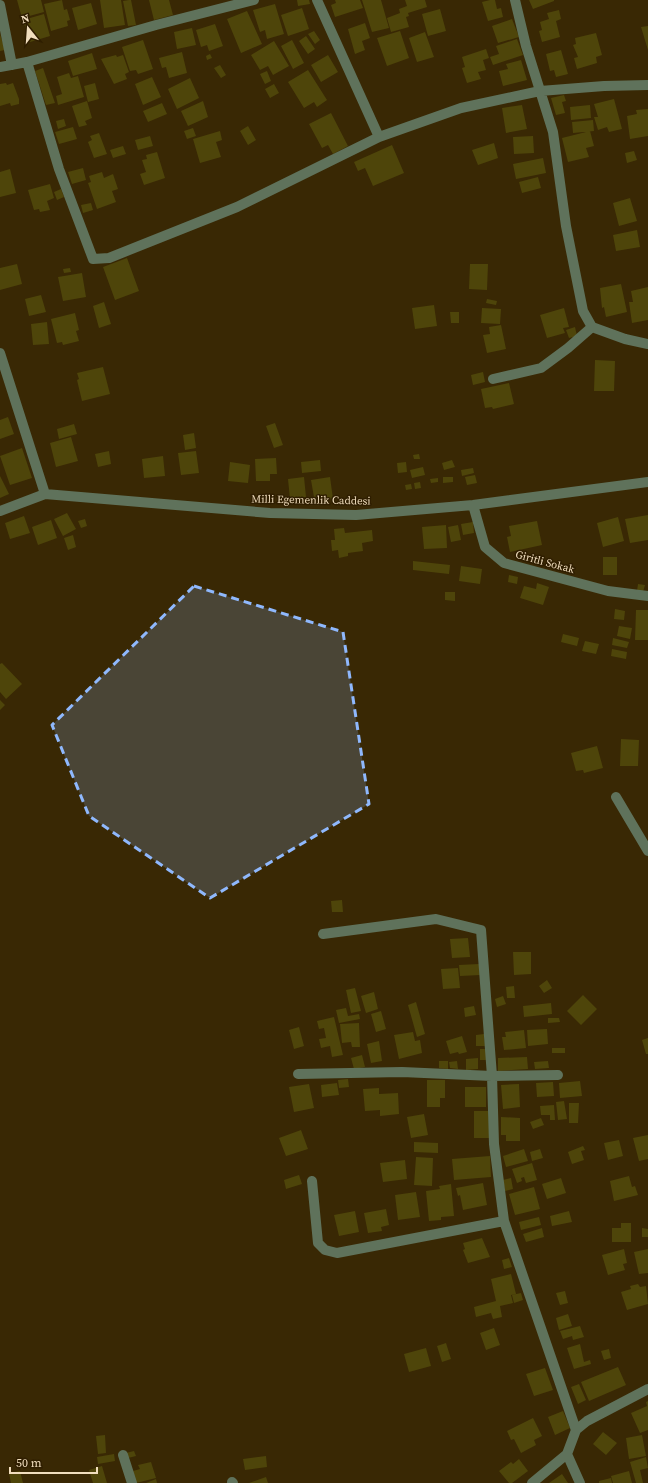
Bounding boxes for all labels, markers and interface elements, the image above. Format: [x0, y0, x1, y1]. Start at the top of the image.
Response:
north arrow [8, 8, 48, 48]
text: N [19, 11, 31, 27]
street label: Milli Egemenlik Caddesi [251, 491, 371, 509]
street label: Giritli Sokak [514, 547, 577, 577]
scale bar [10, 1449, 97, 1475]
text: 50 m [16, 1455, 42, 1471]

